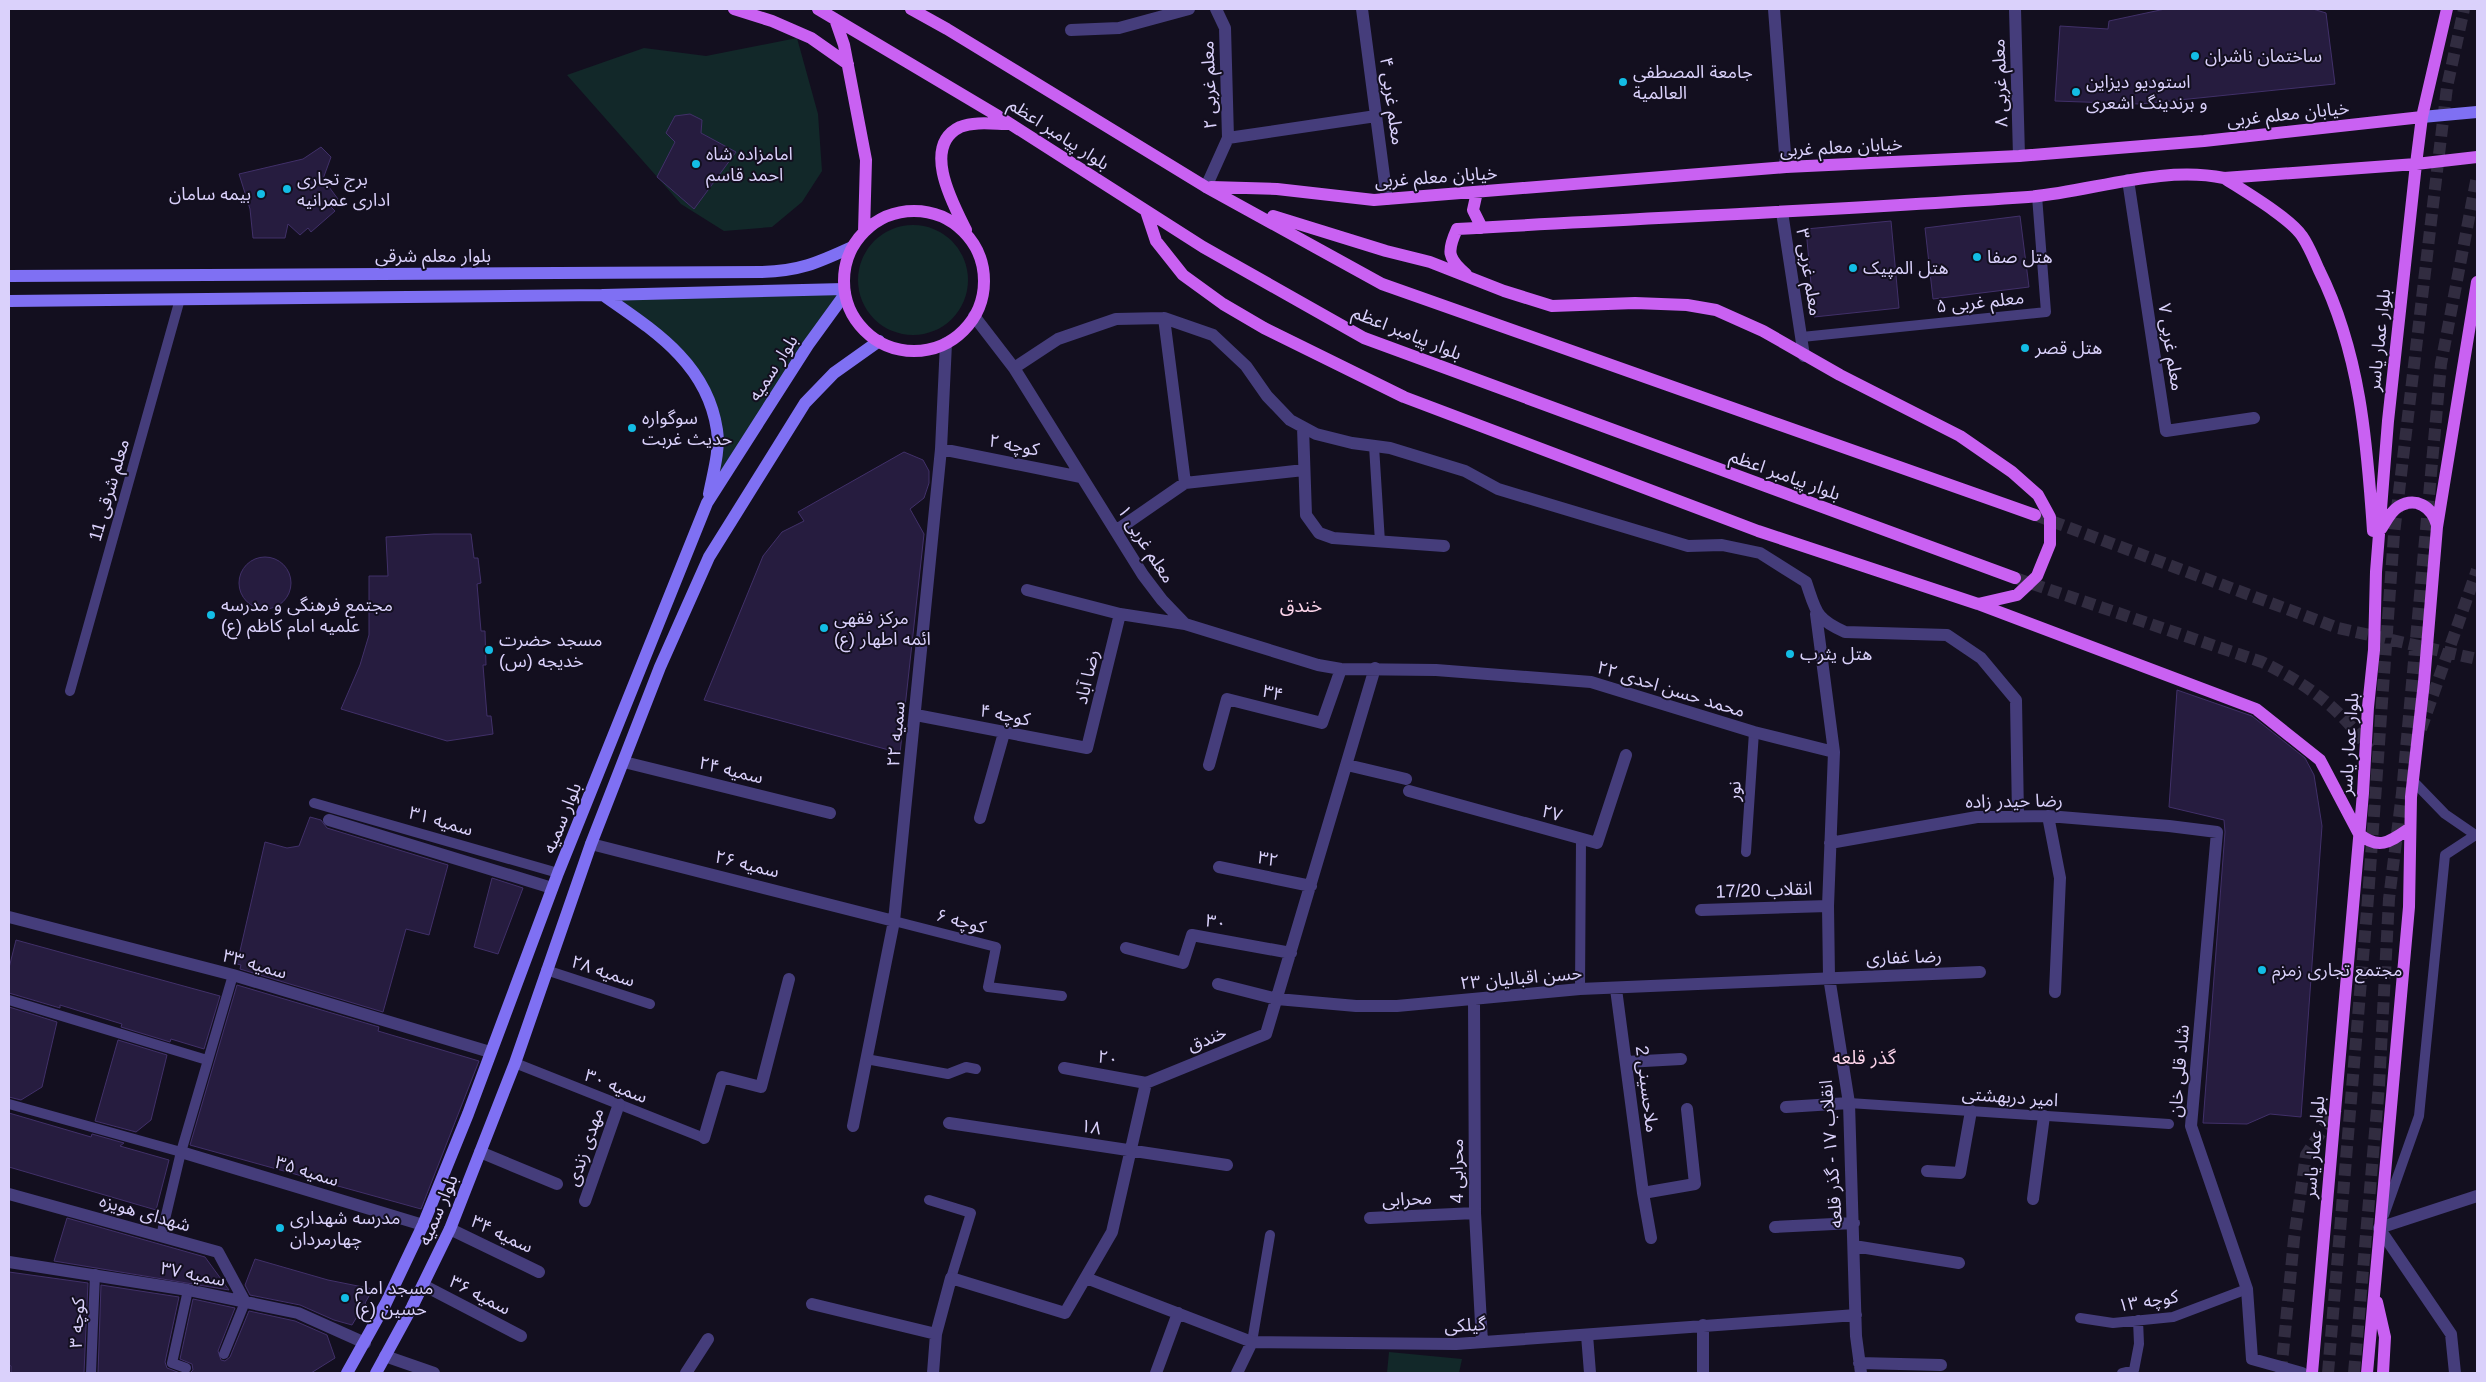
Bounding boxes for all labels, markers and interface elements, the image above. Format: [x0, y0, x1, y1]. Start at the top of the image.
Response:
street label: معلم غربی ۸ [1988, 38, 2015, 128]
street label: معلم غربی ۲ [1197, 40, 1224, 130]
place label: ساختمان ناشران [2205, 46, 2322, 67]
marker: ساختمان ناشران [2189, 50, 2201, 62]
street label: معلم غربی ۴ [1373, 56, 1408, 147]
place label: جامعة المصطفی العالمیة [1633, 62, 1753, 103]
place label: استودیو دیزاین و برندینگ اشعری [2086, 72, 2208, 114]
marker: جامعة المصطفی العالمیة [1617, 76, 1629, 88]
marker: استودیو دیزاین و برندینگ اشعری [2070, 86, 2082, 98]
street label: بلوار پیامبر اعظم [1003, 94, 1113, 176]
street label: خیابان معلم غربی [2226, 98, 2351, 133]
street label: خیابان معلم غربی [1779, 134, 1903, 163]
place label: امامزاده شاه احمد قاسم [706, 144, 793, 188]
marker: امامزاده شاه احمد قاسم [690, 158, 702, 170]
street label: خیابان معلم غربی [1374, 163, 1498, 194]
place label: برج تجاری اداری عمرانیه [297, 169, 390, 211]
marker: برج تجاری اداری عمرانیه [281, 183, 293, 195]
place label: بیمه سامان [169, 184, 251, 205]
marker: بیمه سامان [255, 188, 267, 200]
street label: معلم غربی ۳ [1789, 227, 1826, 318]
street label: بلوار معلم شرقی [375, 246, 491, 269]
place label: هتل صفا [1987, 247, 2053, 268]
marker: هتل صفا [1971, 251, 1983, 263]
place label: هتل المپیک [1863, 258, 1949, 279]
marker: هتل المپیک [1847, 262, 1859, 274]
street label: معلم غربی ۵ [1935, 287, 2025, 320]
street label: بلوار عمار یاسر [2364, 288, 2395, 393]
street label: بلوار پیامبر اعظم [1348, 302, 1465, 367]
street label: معلم غربی ۷ [2151, 302, 2188, 393]
street label: بلوار سمیه [744, 331, 803, 405]
place label: هتل قصر [2034, 338, 2102, 359]
marker: هتل قصر [2019, 342, 2031, 354]
place label: سوگواره حدیث غربت [642, 408, 732, 450]
marker: سوگواره حدیث غربت [626, 422, 638, 434]
street label: کوچه ۲ [987, 430, 1041, 461]
street label: معلم شرقی 11 [85, 437, 136, 544]
street label: بلوار پیامبر اعظم [1726, 446, 1843, 507]
street label: معلم غربی ۱ [1111, 501, 1178, 588]
place label: مجتمع فرهنگی و مدرسه علمیه امام کاظم (ع) [221, 595, 393, 640]
district label: خندق [1280, 595, 1322, 616]
place label: مرکز فقهی ائمه اطهار (ع) [834, 608, 931, 653]
marker: مجتمع فرهنگی و مدرسه علمیه امام کاظم (ع) [205, 609, 217, 621]
marker: مرکز فقهی ائمه اطهار (ع) [818, 622, 830, 634]
place label: مسجد حضرت خدیجه (س) [499, 630, 602, 672]
marker: مسجد حضرت خدیجه (س) [483, 644, 495, 656]
place label: هتل یثرب [1800, 644, 1872, 665]
street label: رضا آباد [1071, 648, 1104, 706]
marker: هتل یثرب [1784, 648, 1796, 660]
street label: ۲۲ محمد حسن احدی [1594, 657, 1747, 722]
street label: ۳۴ [1261, 681, 1285, 705]
street label: بلوار عمار یاسر [2335, 692, 2364, 797]
street label: سمیه ۲۲ [883, 700, 909, 768]
street label: کوچه ۴ [978, 700, 1032, 731]
street label: سمیه ۲۴ [697, 752, 765, 788]
street label: بلوار سمیه [539, 780, 586, 857]
street label: نور [1723, 780, 1746, 803]
street label: رضا حیدر زاده [1965, 790, 2063, 813]
street label: ۲۷ [1539, 801, 1565, 825]
street label: سمیه ۳۱ [407, 802, 475, 840]
street label: سمیه ۲۶ [713, 846, 781, 882]
street label: ۳۲ [1256, 847, 1280, 871]
street label: انقلاب 17/20 [1715, 878, 1813, 902]
street label: کوچه ۶ [934, 905, 989, 938]
street label: ۳۰ [1204, 910, 1228, 934]
street label: سمیه ۳۳ [221, 945, 289, 983]
street label: رضا غفاری [1866, 946, 1942, 969]
street label: سمیه ۲۸ [569, 951, 637, 991]
place label: مجتمع تجاری زمزم [2272, 960, 2402, 984]
street label: ۲۳ حسن اقبالیان [1459, 963, 1583, 994]
marker: مجتمع تجاری زمزم [2256, 964, 2268, 976]
street label: خندق [1185, 1022, 1229, 1056]
street label: شاد قلی خان [2165, 1024, 2194, 1118]
street label: ملاحسینی 2 [1631, 1044, 1662, 1134]
street label: ۲۰ [1096, 1046, 1120, 1070]
district label: گذر قلعه [1832, 1047, 1897, 1069]
street label: سمیه ۳۰ [582, 1065, 650, 1107]
street label: انقلاب ۱۷ - گذر قلعه [1816, 1079, 1847, 1229]
street label: امیر دربهشتی [1961, 1084, 2059, 1111]
street label: بلوار عمار یاسر [2299, 1095, 2329, 1200]
street label: مهدی زندی [562, 1105, 609, 1189]
street label: ۱۸ [1079, 1116, 1103, 1138]
street label: محرابی 4 [1447, 1139, 1468, 1203]
street label: سمیه ۳۵ [273, 1152, 341, 1190]
street label: بلوار سمیه [414, 1172, 463, 1249]
street label: محرابی [1382, 1188, 1433, 1211]
street label: شهدای هویزه [97, 1190, 193, 1236]
place label: مدرسه شهداری چهارمردان [290, 1208, 400, 1250]
street label: سمیه ۳۴ [468, 1211, 536, 1257]
marker: مدرسه شهداری چهارمردان [274, 1222, 286, 1234]
street label: سمیه ۳۷ [159, 1258, 227, 1290]
street label: سمیه ۳۶ [446, 1271, 514, 1319]
place label: مسجد امام حسین (ع) [355, 1278, 433, 1323]
street label: کوچه ۱۳ [2116, 1286, 2180, 1317]
marker: مسجد امام حسین (ع) [339, 1292, 351, 1304]
street label: کوچه ۳ [66, 1297, 89, 1349]
street label: گیلکی [1444, 1314, 1487, 1337]

